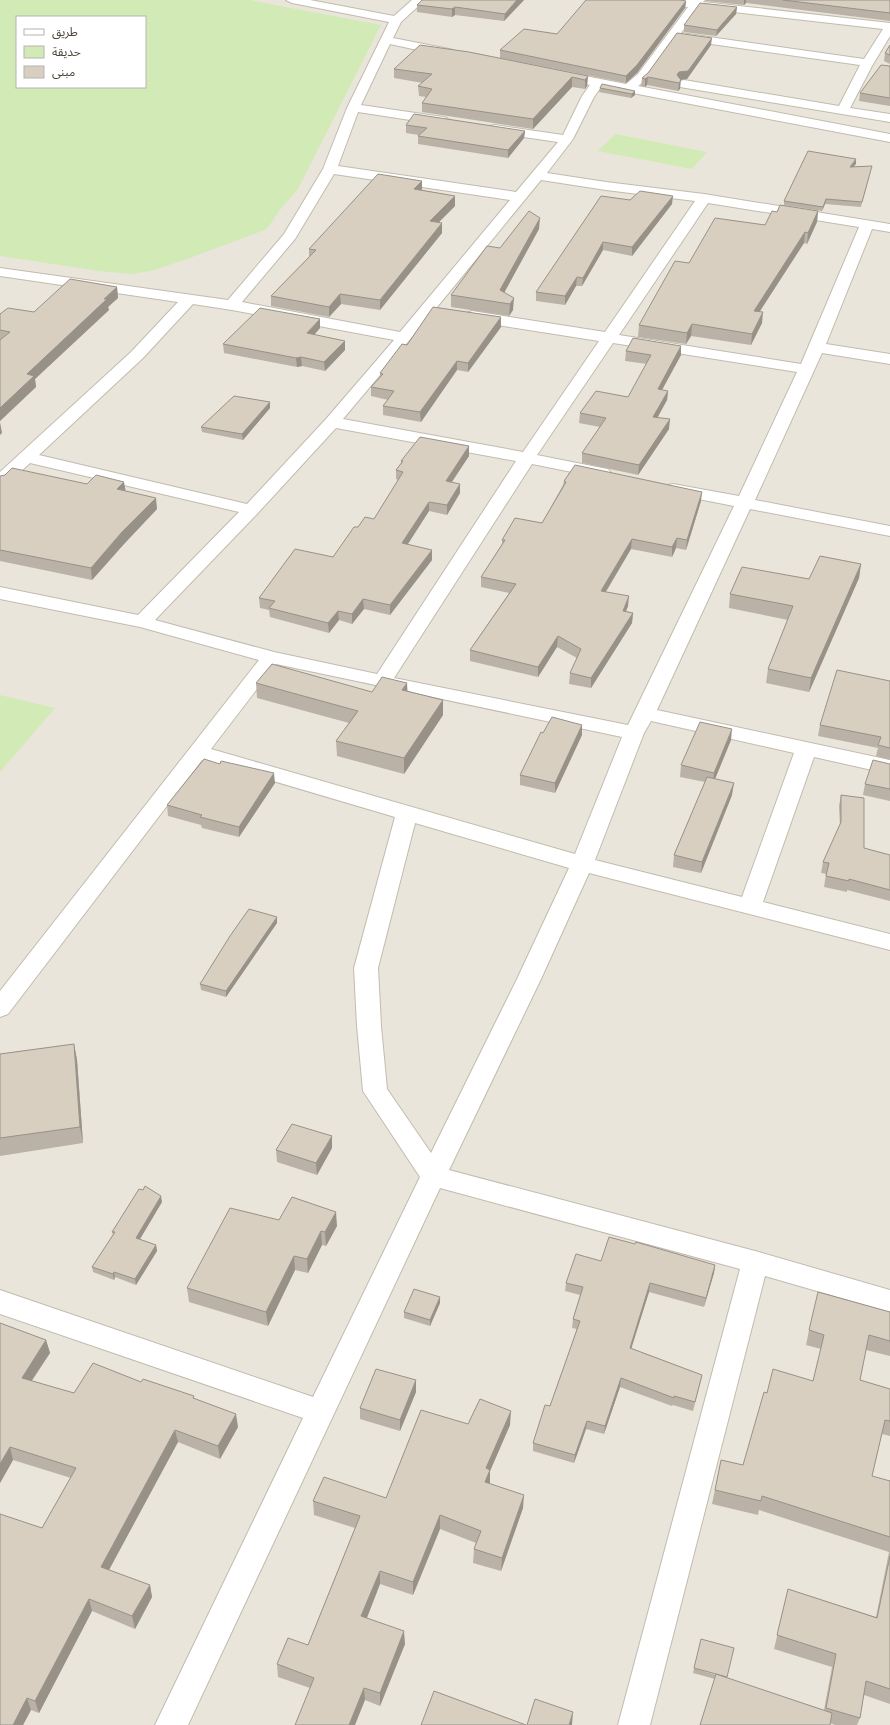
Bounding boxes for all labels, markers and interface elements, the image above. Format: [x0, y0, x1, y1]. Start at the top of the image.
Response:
legend [16, 16, 146, 88]
text: طريق [52, 25, 78, 40]
text: حديقة [52, 45, 81, 60]
text: مبنى [52, 65, 75, 80]

